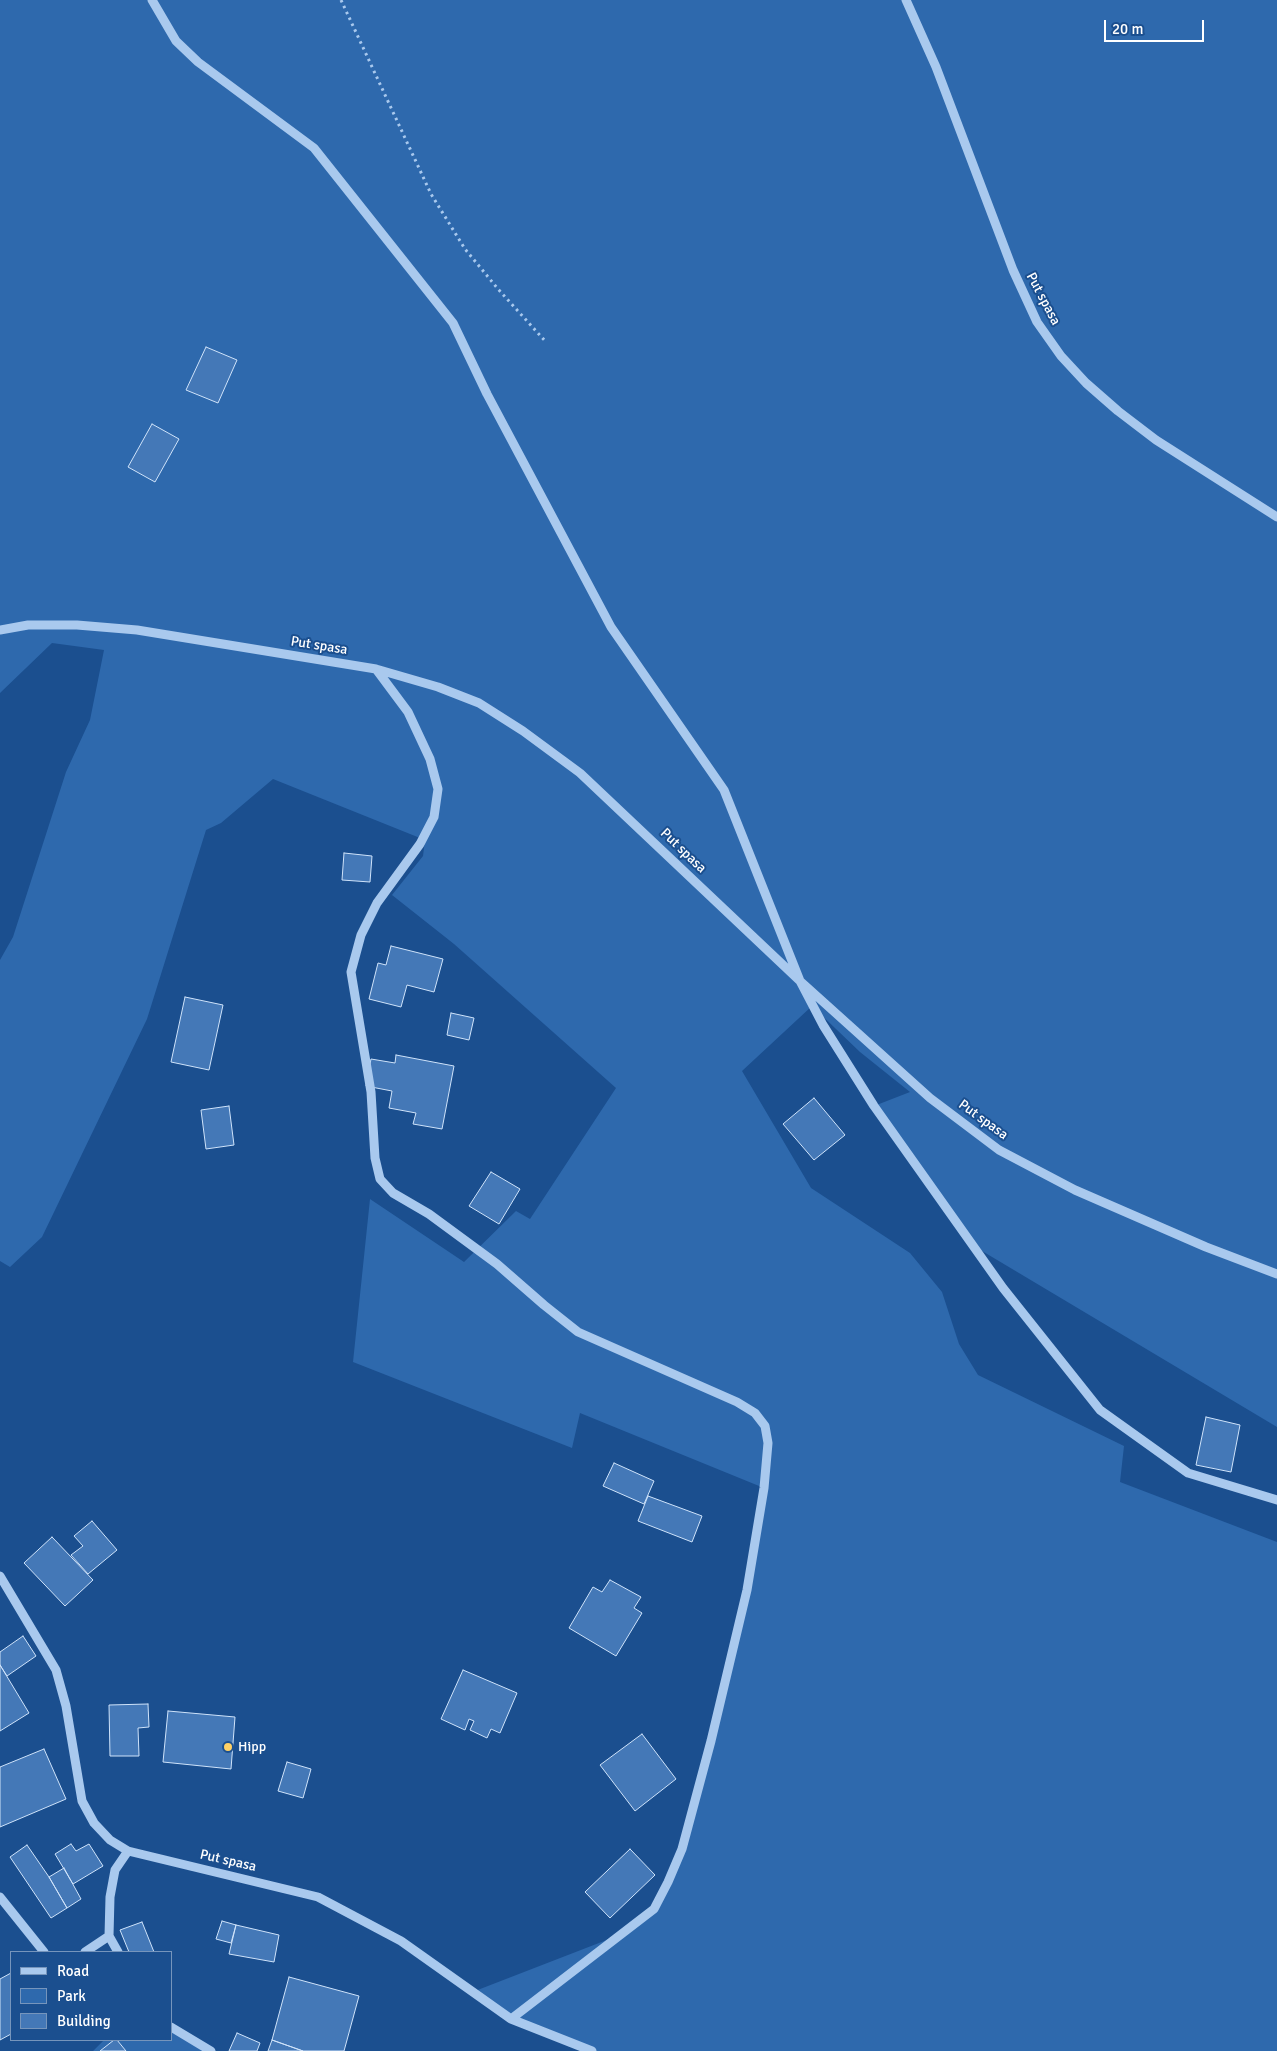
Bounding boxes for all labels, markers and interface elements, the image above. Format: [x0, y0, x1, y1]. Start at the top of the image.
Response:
scale bar [1107, 10, 1207, 42]
text: 20 m [1112, 20, 1143, 38]
street label: Put spasa [1022, 270, 1064, 328]
street label: Put spasa [289, 633, 349, 659]
street label: Put spasa [657, 825, 709, 877]
street label: Put spasa [955, 1096, 1011, 1144]
place label: Hipp [238, 1739, 266, 1755]
marker: Hipp [222, 1741, 234, 1753]
street label: Put spasa [198, 1846, 258, 1876]
legend [10, 1951, 172, 2041]
text: Road [57, 1962, 89, 1980]
text: Park [57, 1987, 86, 2005]
text: Building [57, 2012, 111, 2030]

